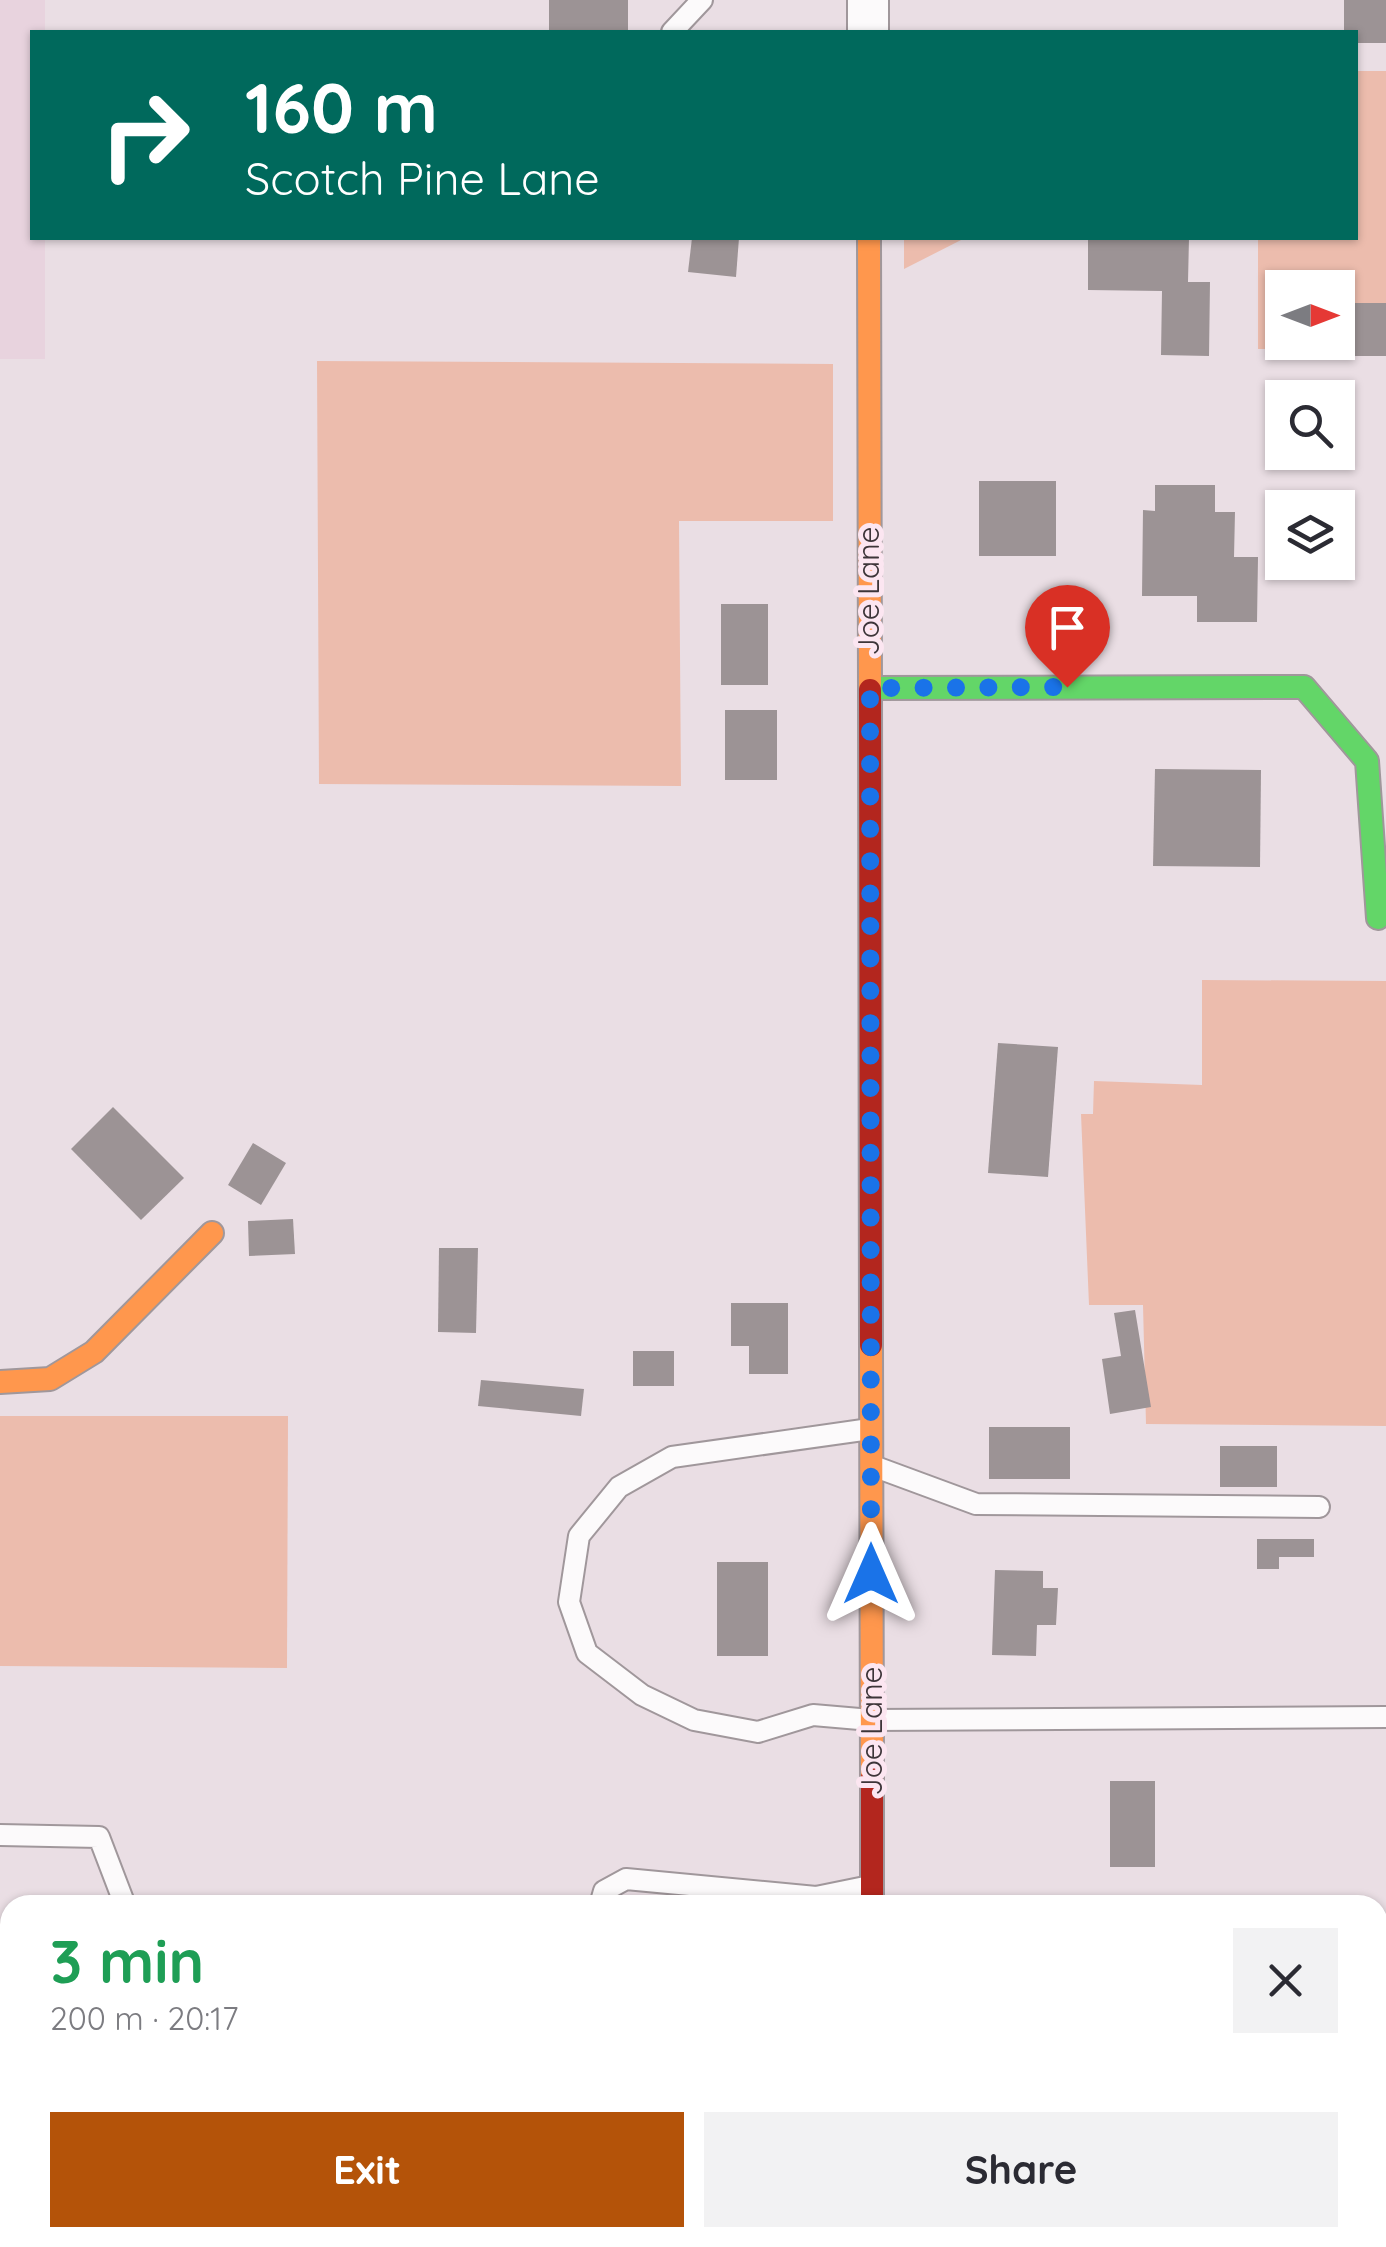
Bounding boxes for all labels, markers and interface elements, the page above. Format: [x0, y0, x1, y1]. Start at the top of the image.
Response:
text: 160 m [245, 63, 438, 151]
icon: right [80, 70, 210, 200]
text: Scotch Pine Lane [245, 150, 600, 206]
north arrow [1265, 270, 1355, 360]
map controls [1265, 270, 1355, 580]
button: search [1265, 380, 1355, 470]
button: layers [1265, 490, 1355, 580]
street label: Joe Lane [849, 527, 887, 655]
pin [1025, 585, 1110, 688]
icon: arrive [1040, 600, 1095, 655]
position arrow [819, 1522, 923, 1626]
street label: Joe Lane [852, 1667, 890, 1795]
text: 3 min [50, 1923, 204, 1998]
button: close [1233, 1928, 1338, 2033]
text: 200 m · 20:17 [50, 1998, 238, 2038]
button: Exit [50, 2112, 684, 2227]
button: Share [704, 2112, 1338, 2227]

